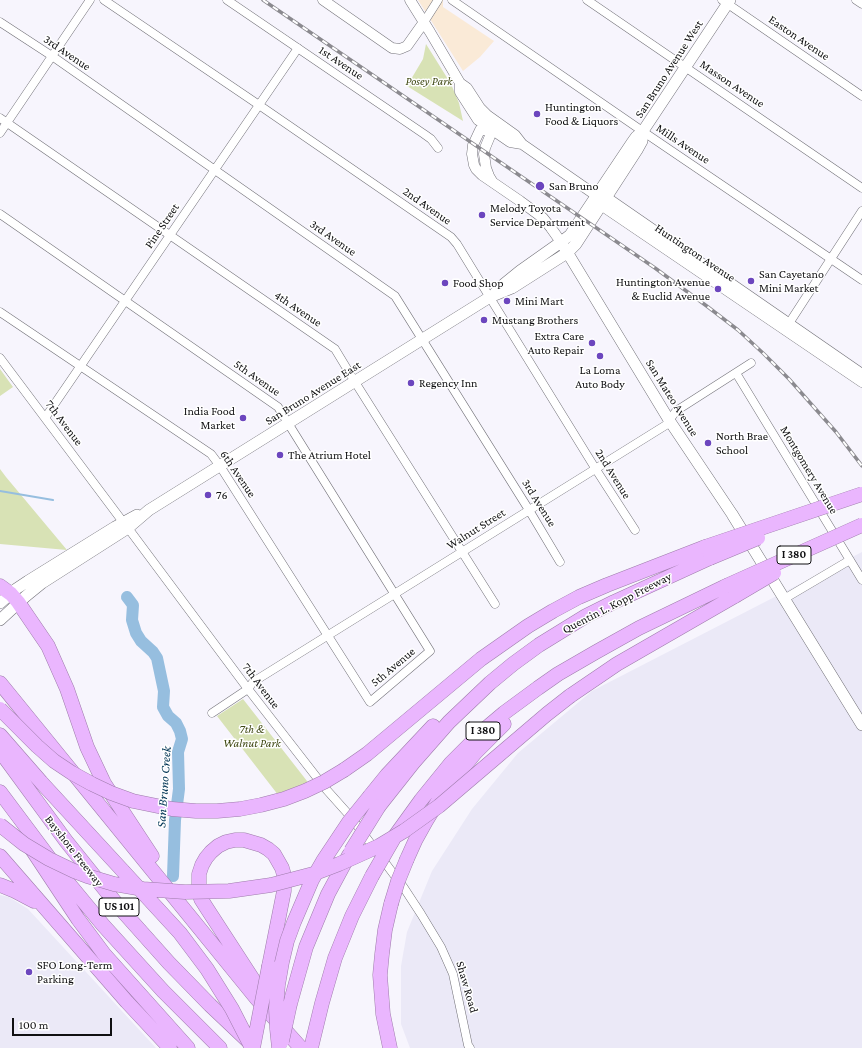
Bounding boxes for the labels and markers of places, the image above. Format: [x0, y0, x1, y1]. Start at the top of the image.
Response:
place label: Huntington Food & Liquors [545, 100, 618, 128]
marker: Huntington Food & Liquors [532, 109, 542, 119]
place label: San Bruno [549, 179, 598, 193]
marker: San Bruno [534, 180, 546, 192]
place label: Melody Toyota Service Department [490, 201, 585, 229]
marker: Melody Toyota Service Department [477, 210, 487, 220]
place label: San Cayetano Mini Market [759, 267, 824, 295]
place label: Huntington Avenue & Euclid Avenue [616, 275, 710, 303]
place label: Food Shop [453, 276, 503, 290]
marker: San Cayetano Mini Market [746, 276, 756, 286]
marker: Food Shop [440, 278, 450, 288]
marker: Huntington Avenue & Euclid Avenue [713, 284, 723, 294]
place label: Mini Mart [515, 294, 564, 308]
marker: Mini Mart [502, 296, 512, 306]
place label: Mustang Brothers [492, 313, 578, 327]
marker: Mustang Brothers [479, 315, 489, 325]
place label: Extra Care Auto Repair [528, 329, 584, 357]
marker: Extra Care Auto Repair [587, 338, 597, 348]
marker: La Loma Auto Body [595, 351, 605, 361]
place label: La Loma Auto Body [575, 363, 625, 391]
place label: Regency Inn [419, 376, 478, 390]
marker: Regency Inn [406, 378, 416, 388]
place label: India Food Market [184, 404, 235, 432]
marker: India Food Market [238, 413, 248, 423]
place label: North Brae School [716, 429, 768, 457]
marker: North Brae School [703, 438, 713, 448]
place label: The Atrium Hotel [288, 448, 371, 462]
marker: The Atrium Hotel [275, 450, 285, 460]
place label: 76 [216, 488, 228, 502]
marker: 76 [203, 490, 213, 500]
place label: SFO Long-Term Parking [37, 958, 112, 986]
marker: SFO Long-Term Parking [24, 967, 34, 977]

